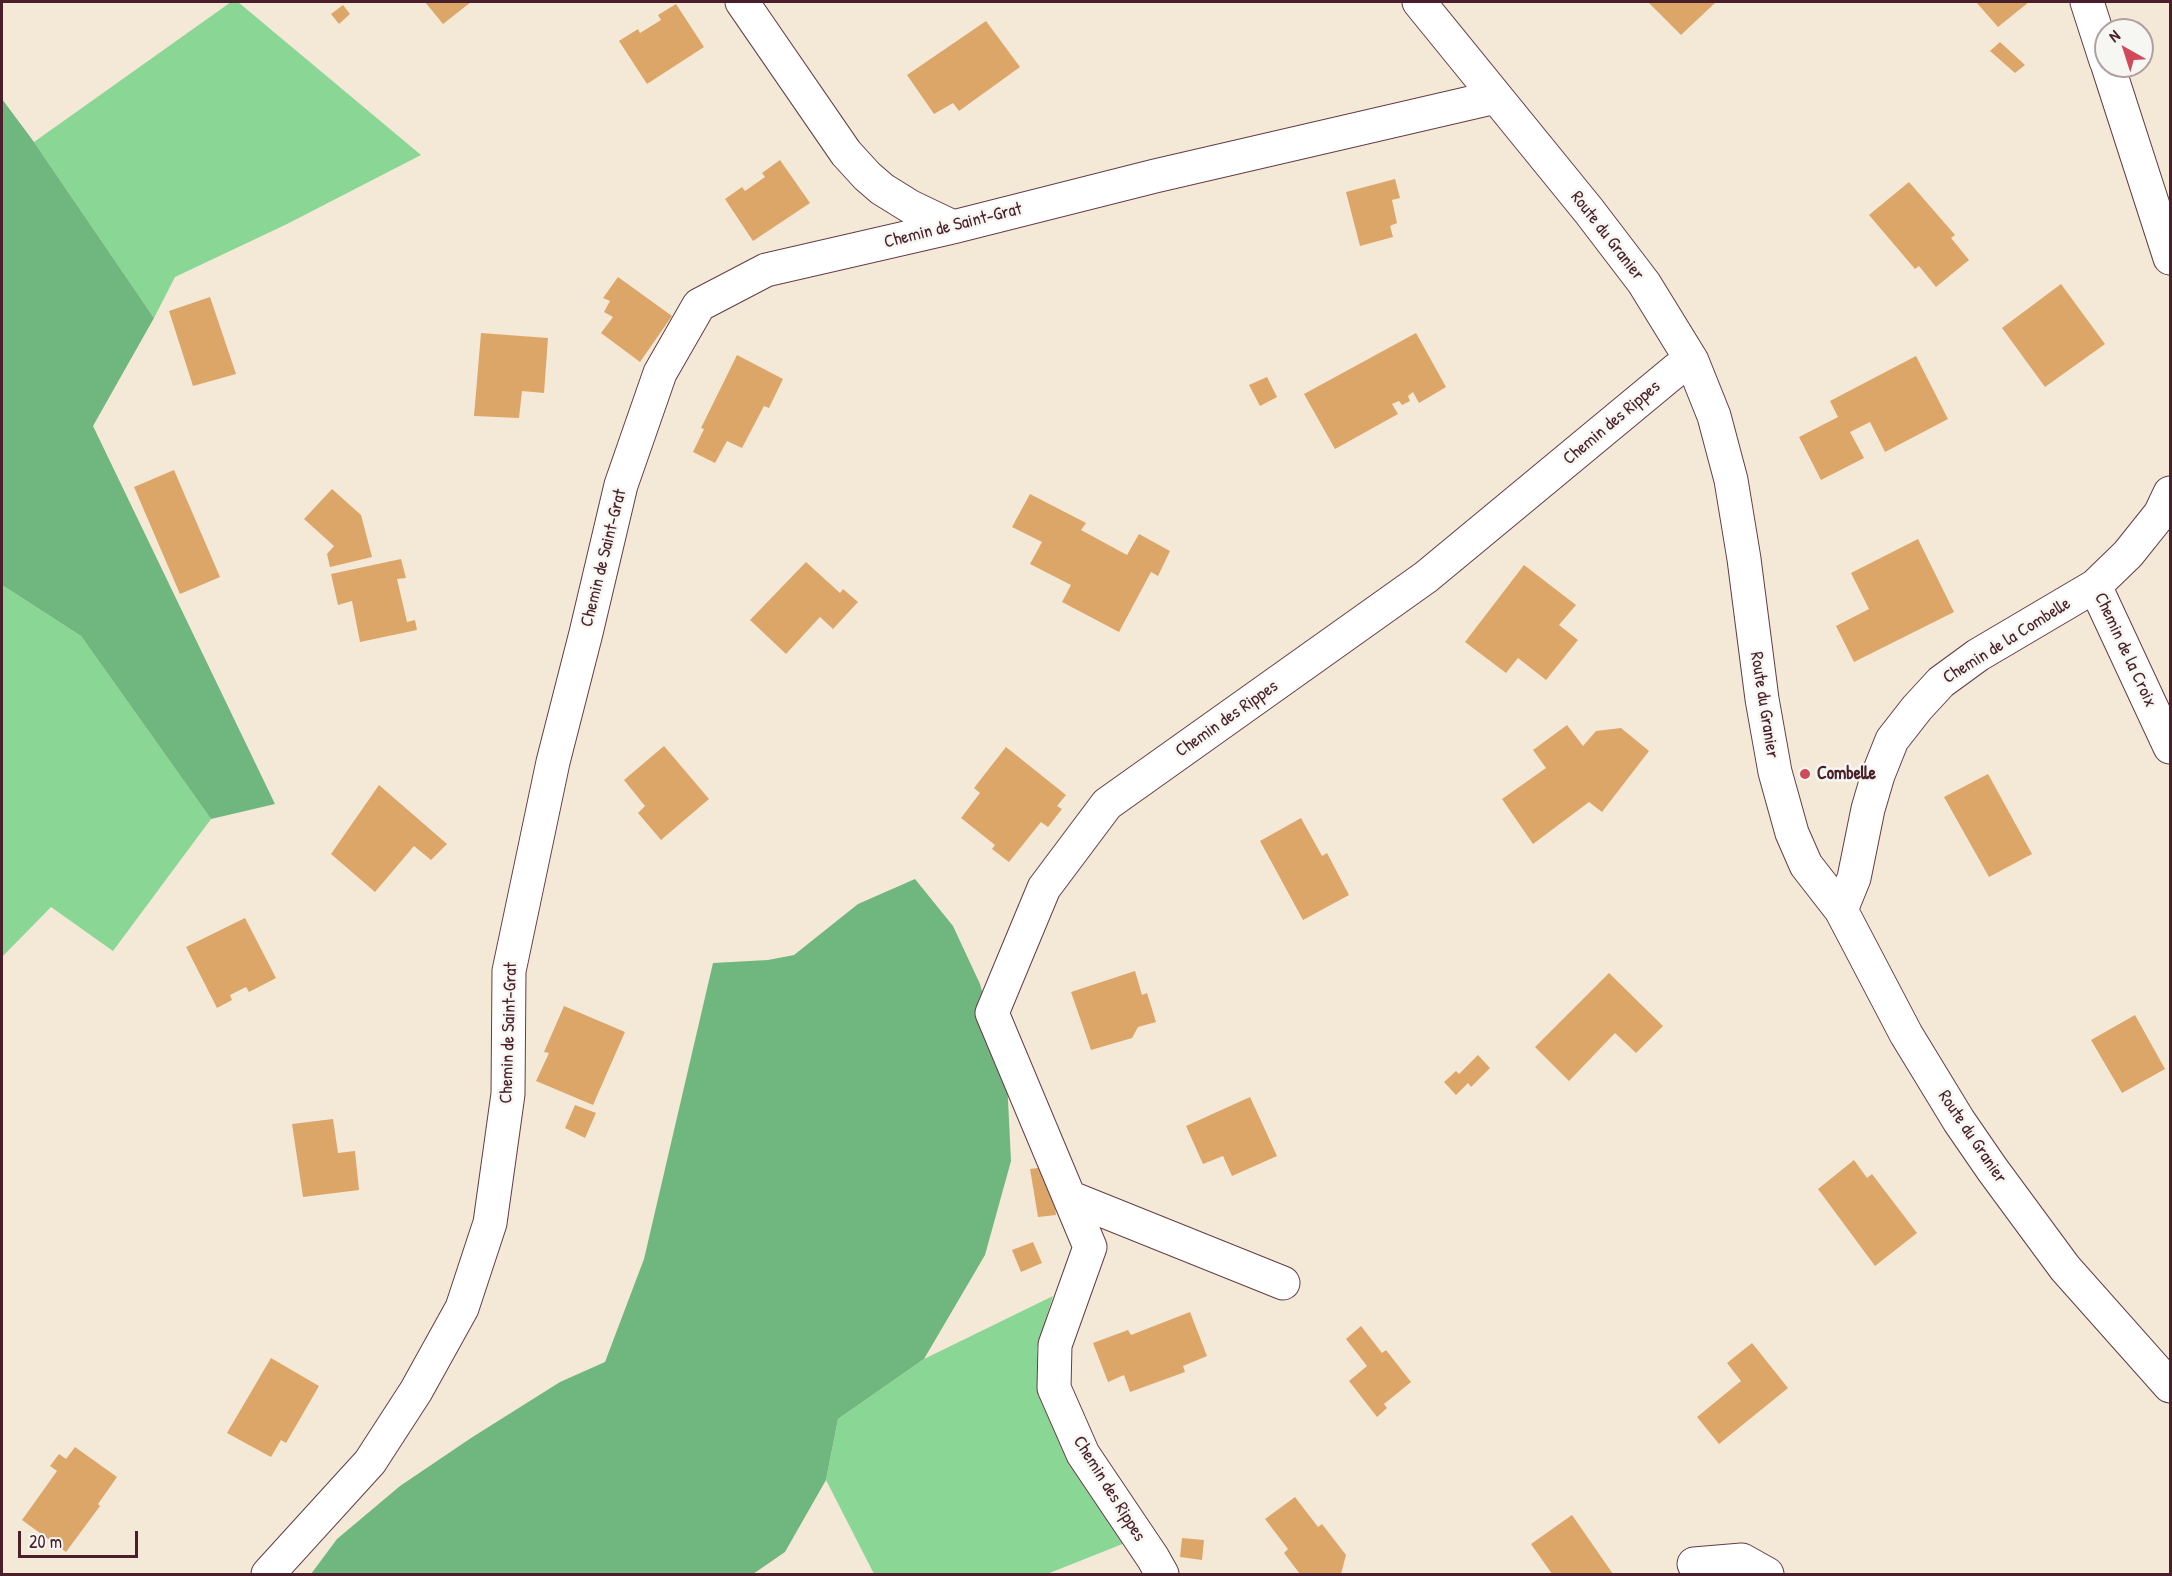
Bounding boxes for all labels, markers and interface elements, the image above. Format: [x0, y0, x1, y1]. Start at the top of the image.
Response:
north arrow [2094, 18, 2154, 78]
text: N [2104, 24, 2124, 47]
street label: Route du Granier [1565, 187, 1649, 285]
street label: Chemin de Saint-Grat [882, 198, 1024, 254]
street label: Chemin des Rippes [1559, 376, 1665, 470]
street label: Chemin de Saint-Grat [576, 487, 632, 629]
street label: Chemin de la Croix [2089, 589, 2161, 711]
street label: Chemin de la Combelle [1939, 593, 2075, 689]
street label: Route du Granier [1745, 650, 1783, 760]
street label: Chemin des Rippes [1172, 676, 1282, 762]
place label: Combelle [1817, 763, 1876, 785]
marker: Combelle [1798, 767, 1812, 781]
street label: Chemin de Saint-Grat [496, 962, 522, 1104]
street label: Route du Granier [1933, 1086, 2011, 1188]
street label: Chemin des Rippes [1068, 1432, 1150, 1546]
scale bar [21, 1519, 141, 1557]
text: 20 m [29, 1529, 62, 1554]

